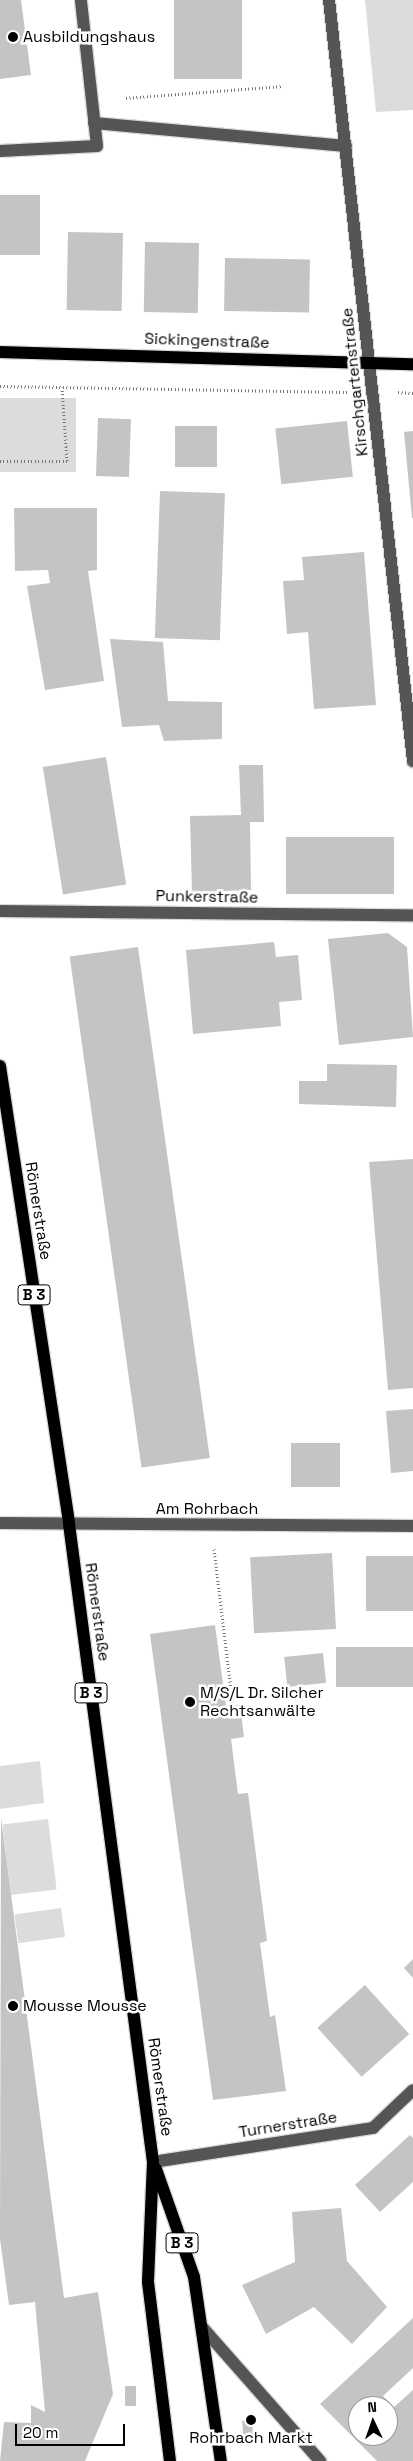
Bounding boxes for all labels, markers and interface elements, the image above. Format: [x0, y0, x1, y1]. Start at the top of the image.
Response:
place label: Ausbildungshaus [23, 27, 155, 47]
marker: Ausbildungshaus [7, 31, 19, 43]
street label: Kirschgartenstraße [338, 307, 372, 457]
street label: Sickingenstraße [144, 329, 270, 353]
street label: Punkerstraße [155, 887, 259, 907]
street label: Römerstraße [21, 1161, 55, 1261]
road number: B 3 [16, 1282, 52, 1308]
street label: Am Rohrbach [156, 1499, 258, 1519]
street label: Römerstraße [81, 1562, 113, 1662]
road number: B 3 [74, 1680, 108, 1706]
place label: M/S/L Dr. Silcher Rechtsanwälte [200, 1683, 324, 1721]
marker: M/S/L Dr. Silcher Rechtsanwälte [184, 1696, 196, 1708]
place label: Mousse Mousse [23, 1996, 147, 2016]
marker: Mousse Mousse [7, 2000, 19, 2012]
street label: Römerstraße [144, 2037, 176, 2137]
street label: Turnerstraße [237, 2108, 339, 2142]
road number: B 3 [164, 2230, 200, 2256]
north arrow [348, 2396, 398, 2446]
text: N [367, 2398, 377, 2416]
scale bar [18, 2414, 128, 2446]
marker: Rohrbach Markt [245, 2414, 257, 2426]
text: 20 m [23, 2423, 58, 2442]
place label: Rohrbach Markt [189, 2428, 313, 2448]

